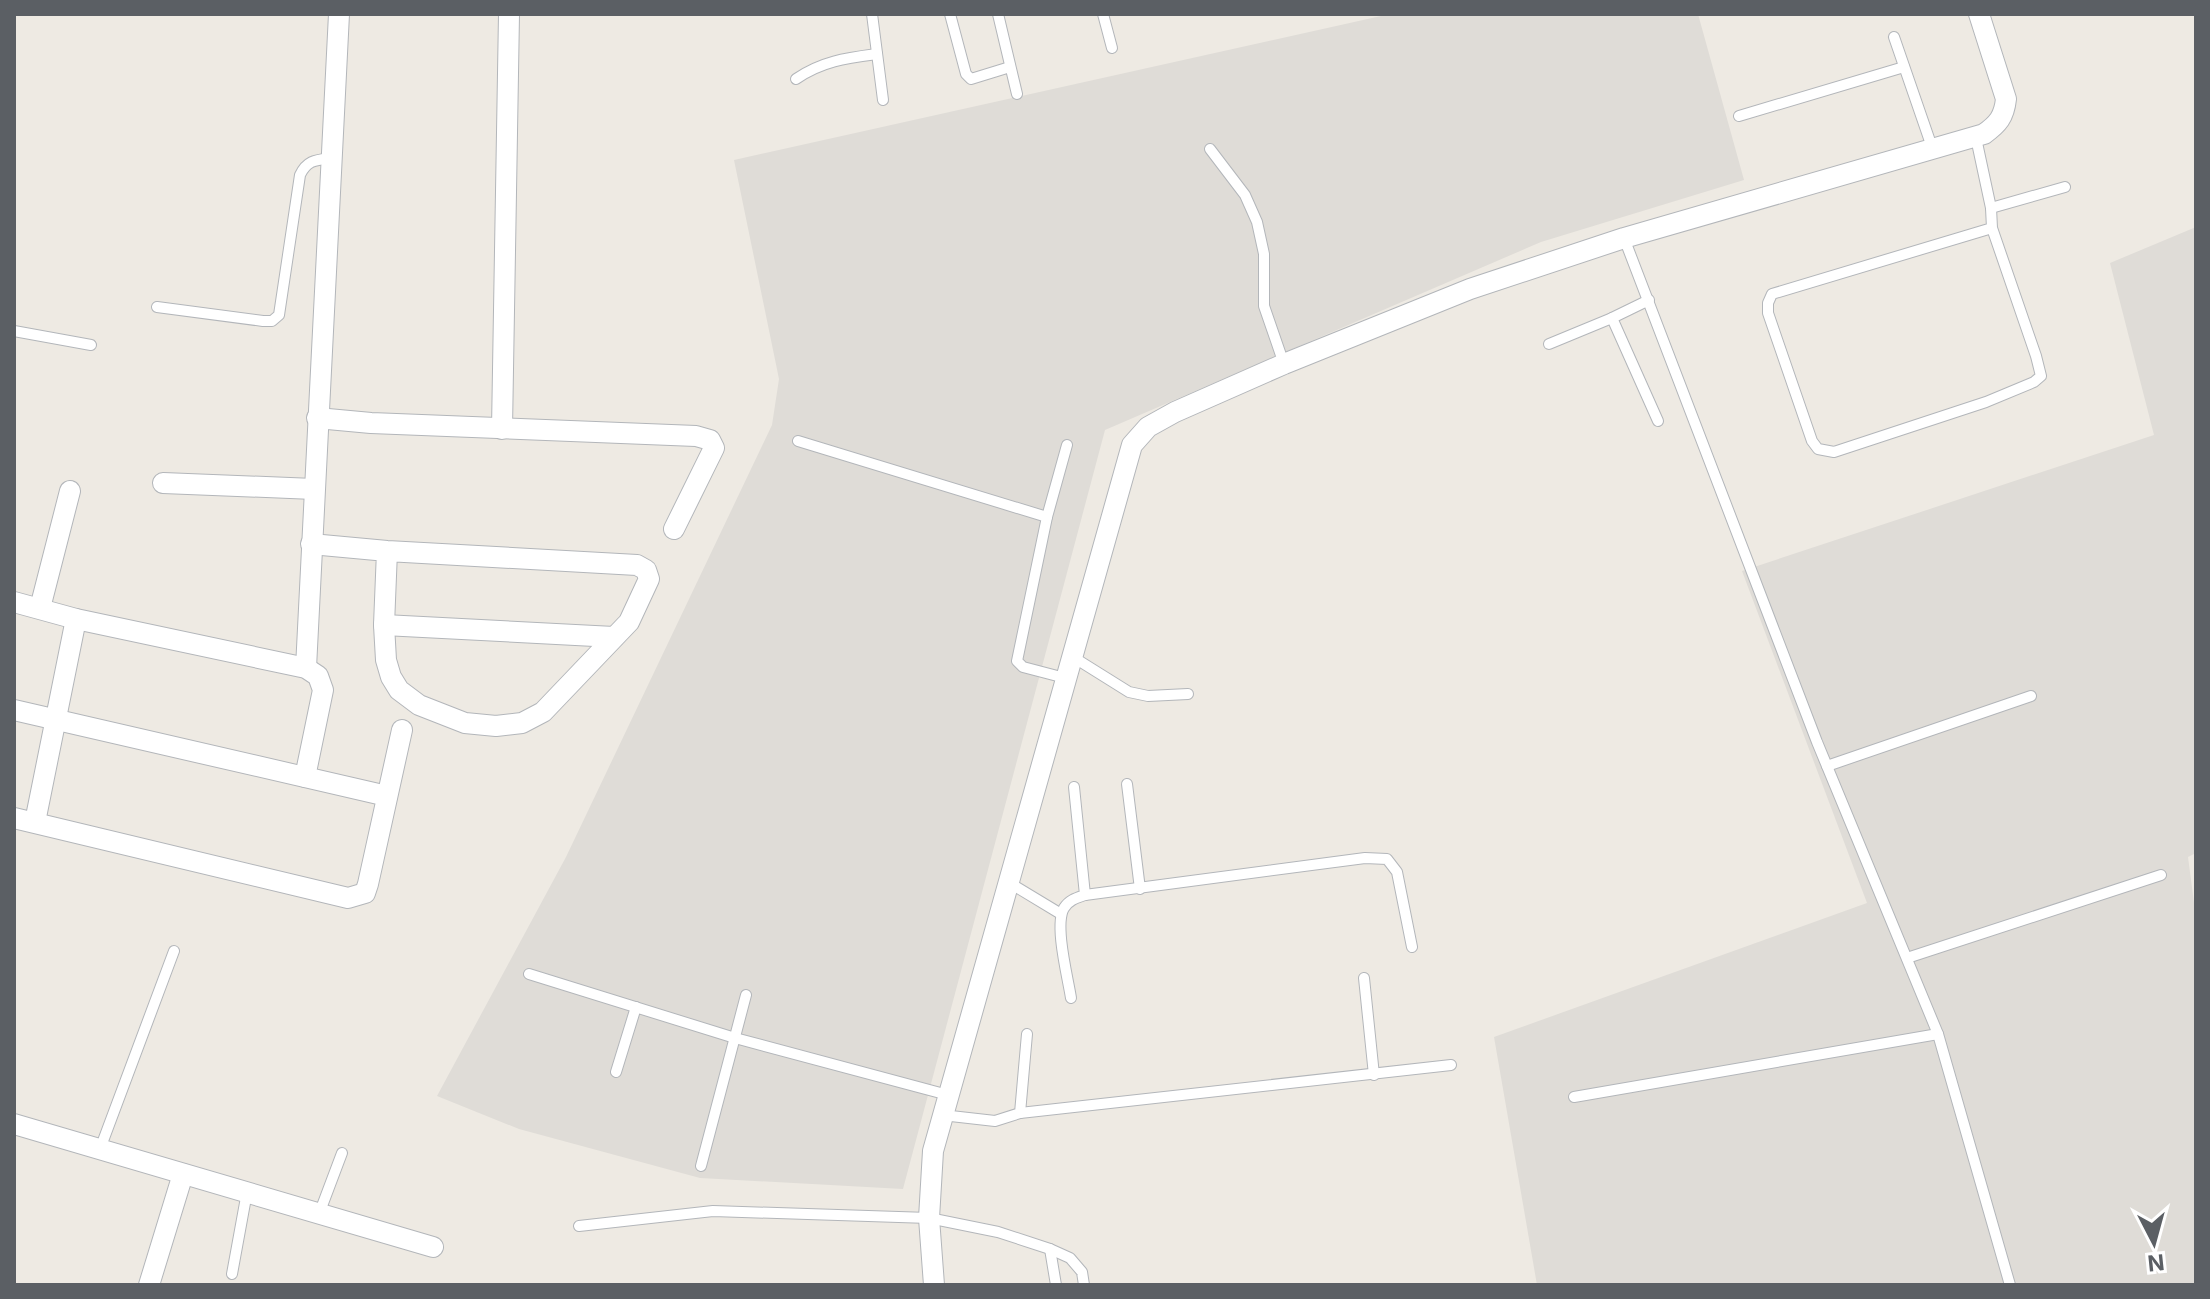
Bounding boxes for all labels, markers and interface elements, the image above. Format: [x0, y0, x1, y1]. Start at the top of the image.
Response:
north arrow [2114, 1203, 2194, 1283]
text: N [2146, 1249, 2166, 1277]

